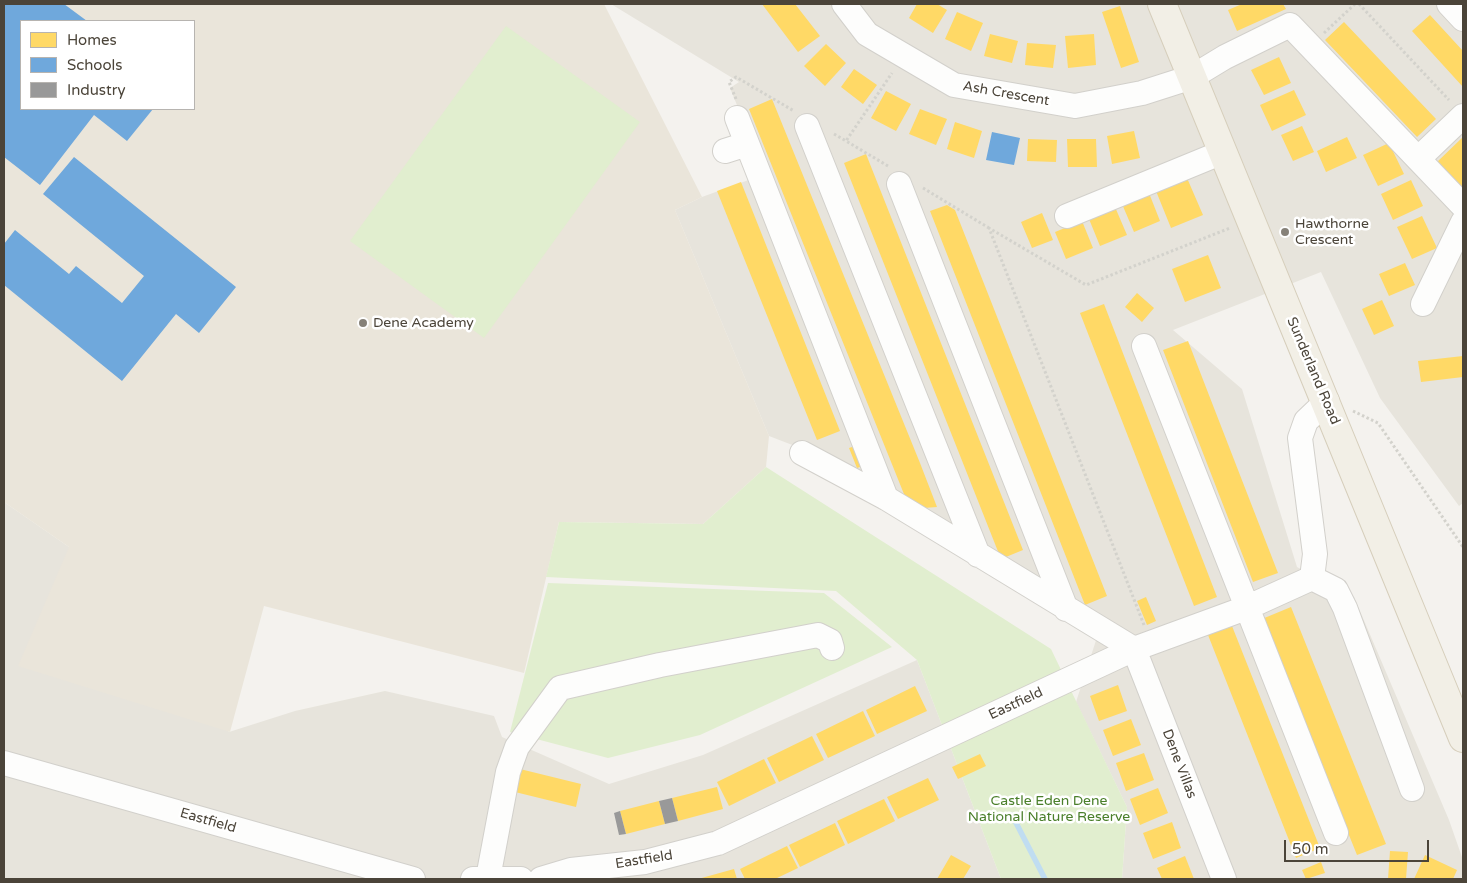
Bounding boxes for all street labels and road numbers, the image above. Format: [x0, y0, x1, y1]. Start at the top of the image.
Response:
street label: Ash Crescent [961, 78, 1051, 110]
street label: Sunderland Road [1283, 315, 1343, 427]
street label: Eastfield [986, 684, 1046, 724]
street label: Dene Villas [1158, 727, 1200, 801]
street label: Eastfield [178, 805, 238, 837]
street label: Eastfield [614, 847, 674, 873]

